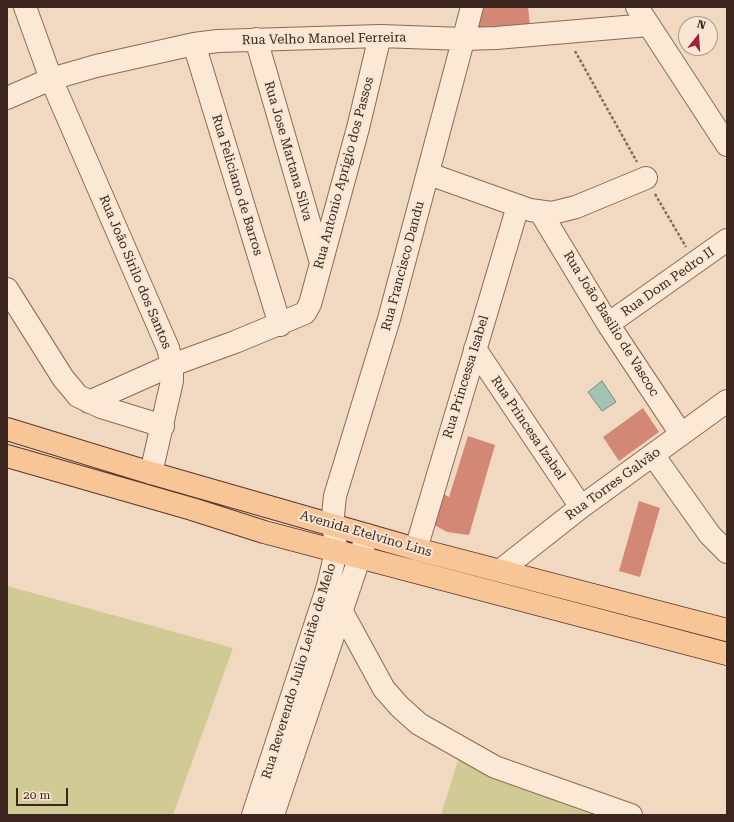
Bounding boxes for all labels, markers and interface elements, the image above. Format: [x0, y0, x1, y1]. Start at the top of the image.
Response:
north arrow [678, 16, 718, 56]
text: N [695, 18, 707, 32]
street label: Rua Velho Manoel Ferreira [242, 30, 406, 48]
street label: Rua Antonio Aprigio dos Passos [311, 75, 377, 271]
street label: Rua Jose Martana Silva [261, 79, 315, 223]
street label: Rua Feliciano de Barros [208, 112, 266, 258]
street label: Rua João Sirilo dos Santos [95, 193, 175, 351]
street label: Rua Francisco Dandu [378, 199, 428, 333]
street label: Rua Dom Pedro II [618, 244, 718, 320]
street label: Rua João Basilio de Vascoc [560, 248, 662, 400]
street label: Rua Princessa Isabel [440, 314, 492, 440]
street label: Rua Princesa Izabel [487, 373, 569, 483]
street label: Rua Torres Galvão [562, 444, 664, 524]
street label: Avenida Etelvino Lins [298, 508, 434, 560]
street label: Rua Reverendo Julio Leitão de Melo [259, 561, 339, 781]
scale bar [18, 780, 70, 806]
text: 20 m [23, 788, 50, 802]

